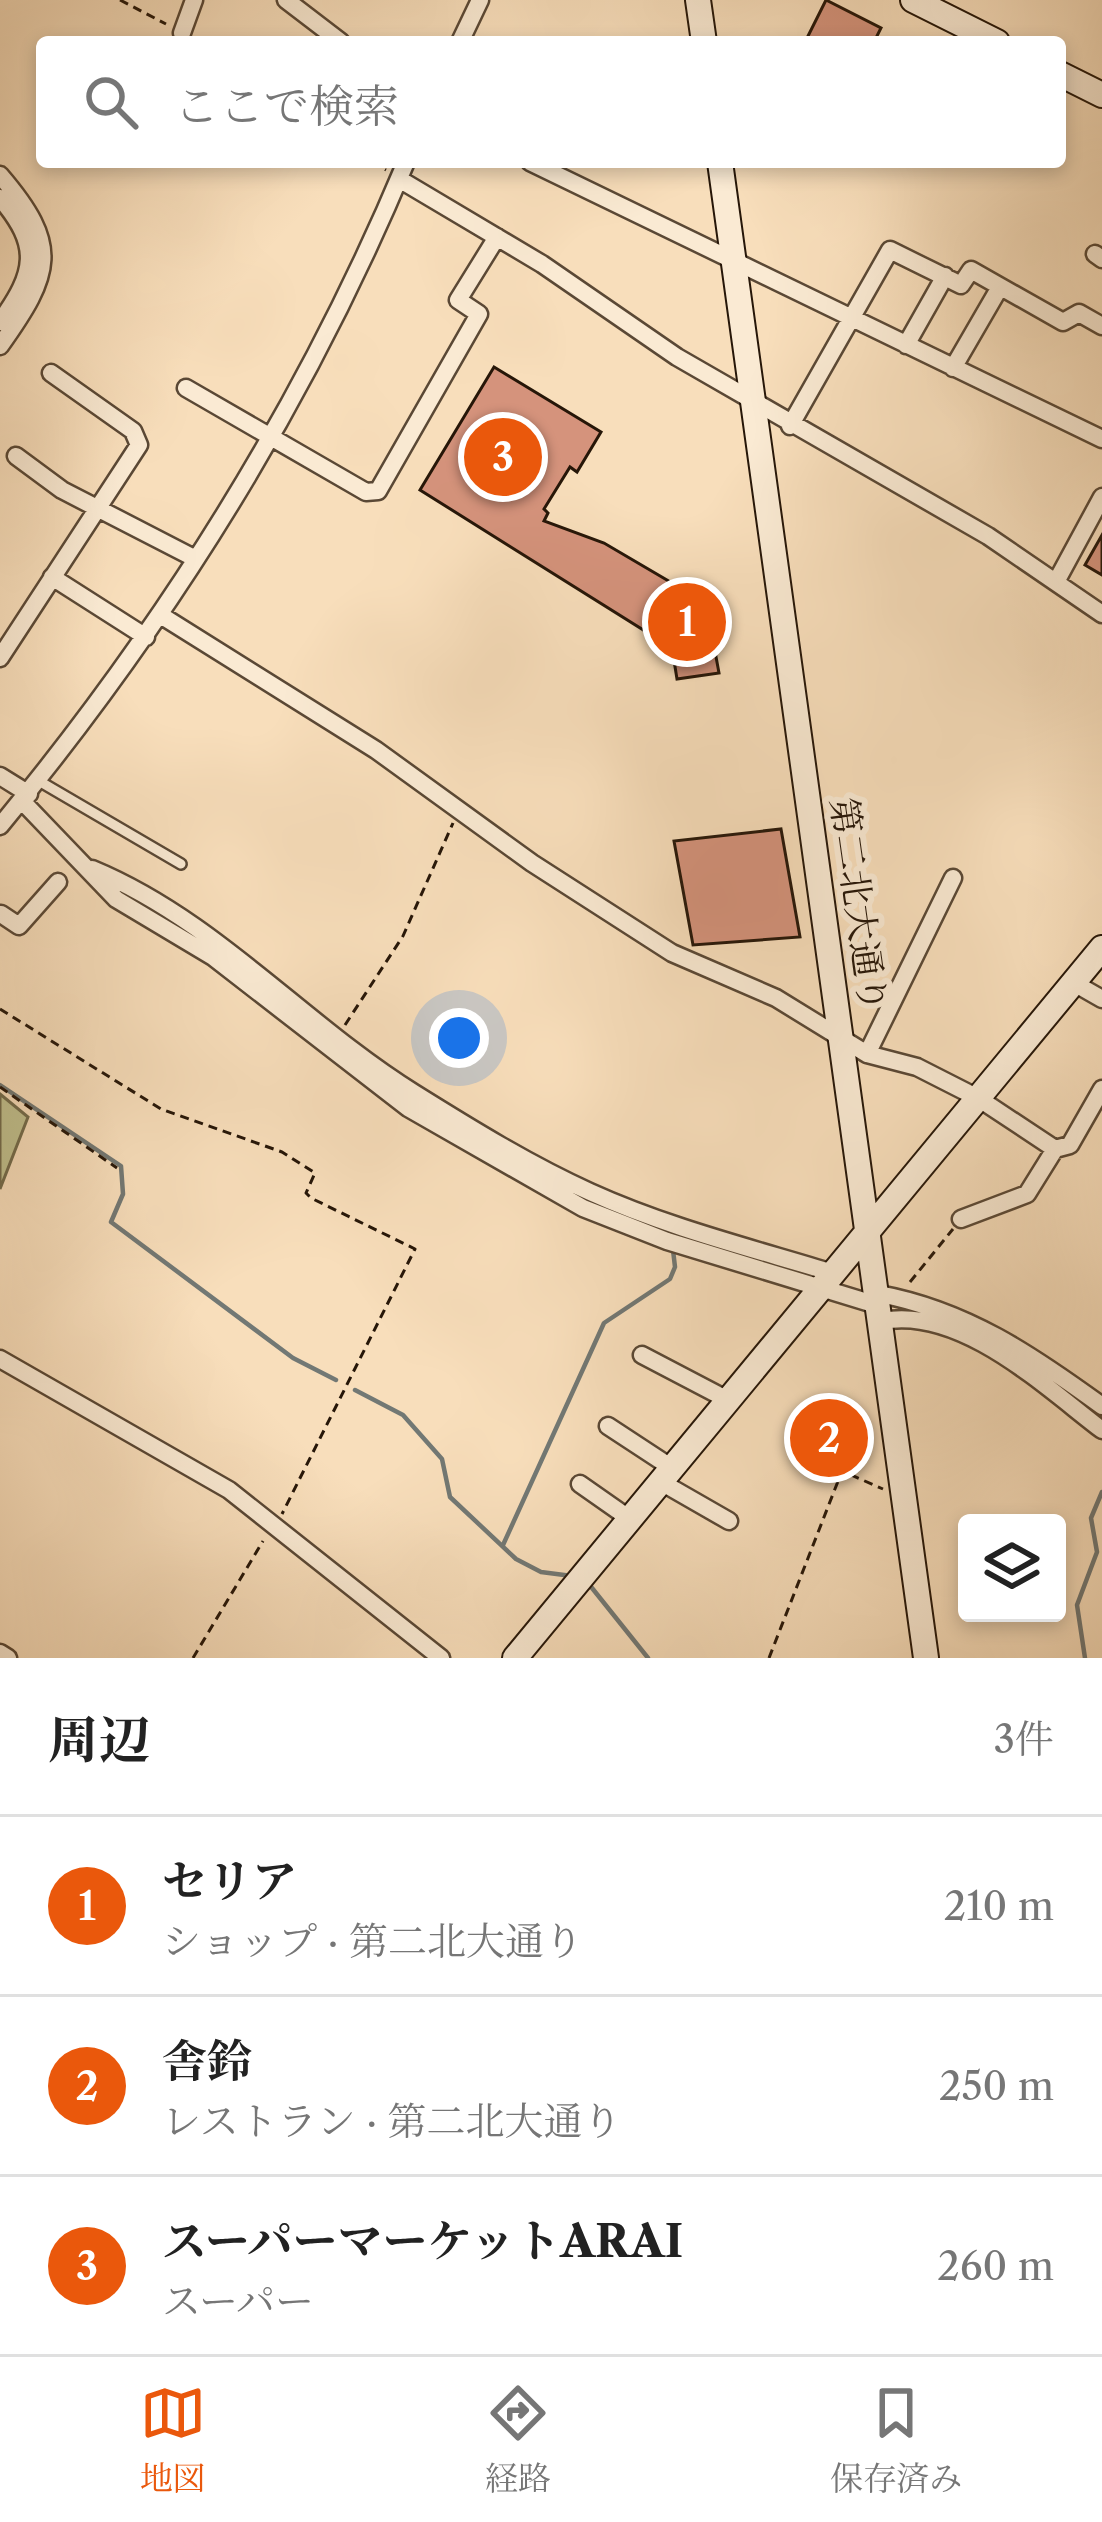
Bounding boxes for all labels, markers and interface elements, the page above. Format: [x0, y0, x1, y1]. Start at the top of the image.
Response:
search box [36, 36, 1066, 168]
icon: search [78, 69, 144, 135]
text: ここで検索 [174, 78, 399, 134]
pin: 3 [464, 412, 542, 502]
pin: 1 [648, 577, 726, 667]
street label: 第二北大通り [822, 795, 896, 1015]
your location [429, 1008, 489, 1068]
pin: 2 [790, 1393, 868, 1483]
map controls [958, 1514, 1066, 1622]
button: layers [958, 1514, 1066, 1622]
text: 周辺 [48, 1709, 150, 1771]
text: 3件 [994, 1715, 1054, 1763]
text: セリア [162, 1853, 297, 1909]
text: 1 [78, 1882, 96, 1930]
text: 210 m [944, 1882, 1054, 1930]
text: ショップ · 第二北大通り [162, 1917, 583, 1965]
text: 舎鈴 [162, 2033, 252, 2089]
text: 2 [75, 2062, 99, 2110]
text: 250 m [939, 2062, 1054, 2110]
text: レストラン · 第二北大通り [162, 2097, 622, 2145]
text: スーパーマーケットARAI [162, 2213, 683, 2269]
text: 3 [76, 2242, 98, 2290]
text: 260 m [937, 2242, 1054, 2290]
text: スーパー [162, 2277, 314, 2325]
tab: 地図 [140, 2380, 206, 2499]
tab: 経路 [485, 2380, 551, 2499]
tab: 保存済み [830, 2380, 962, 2499]

